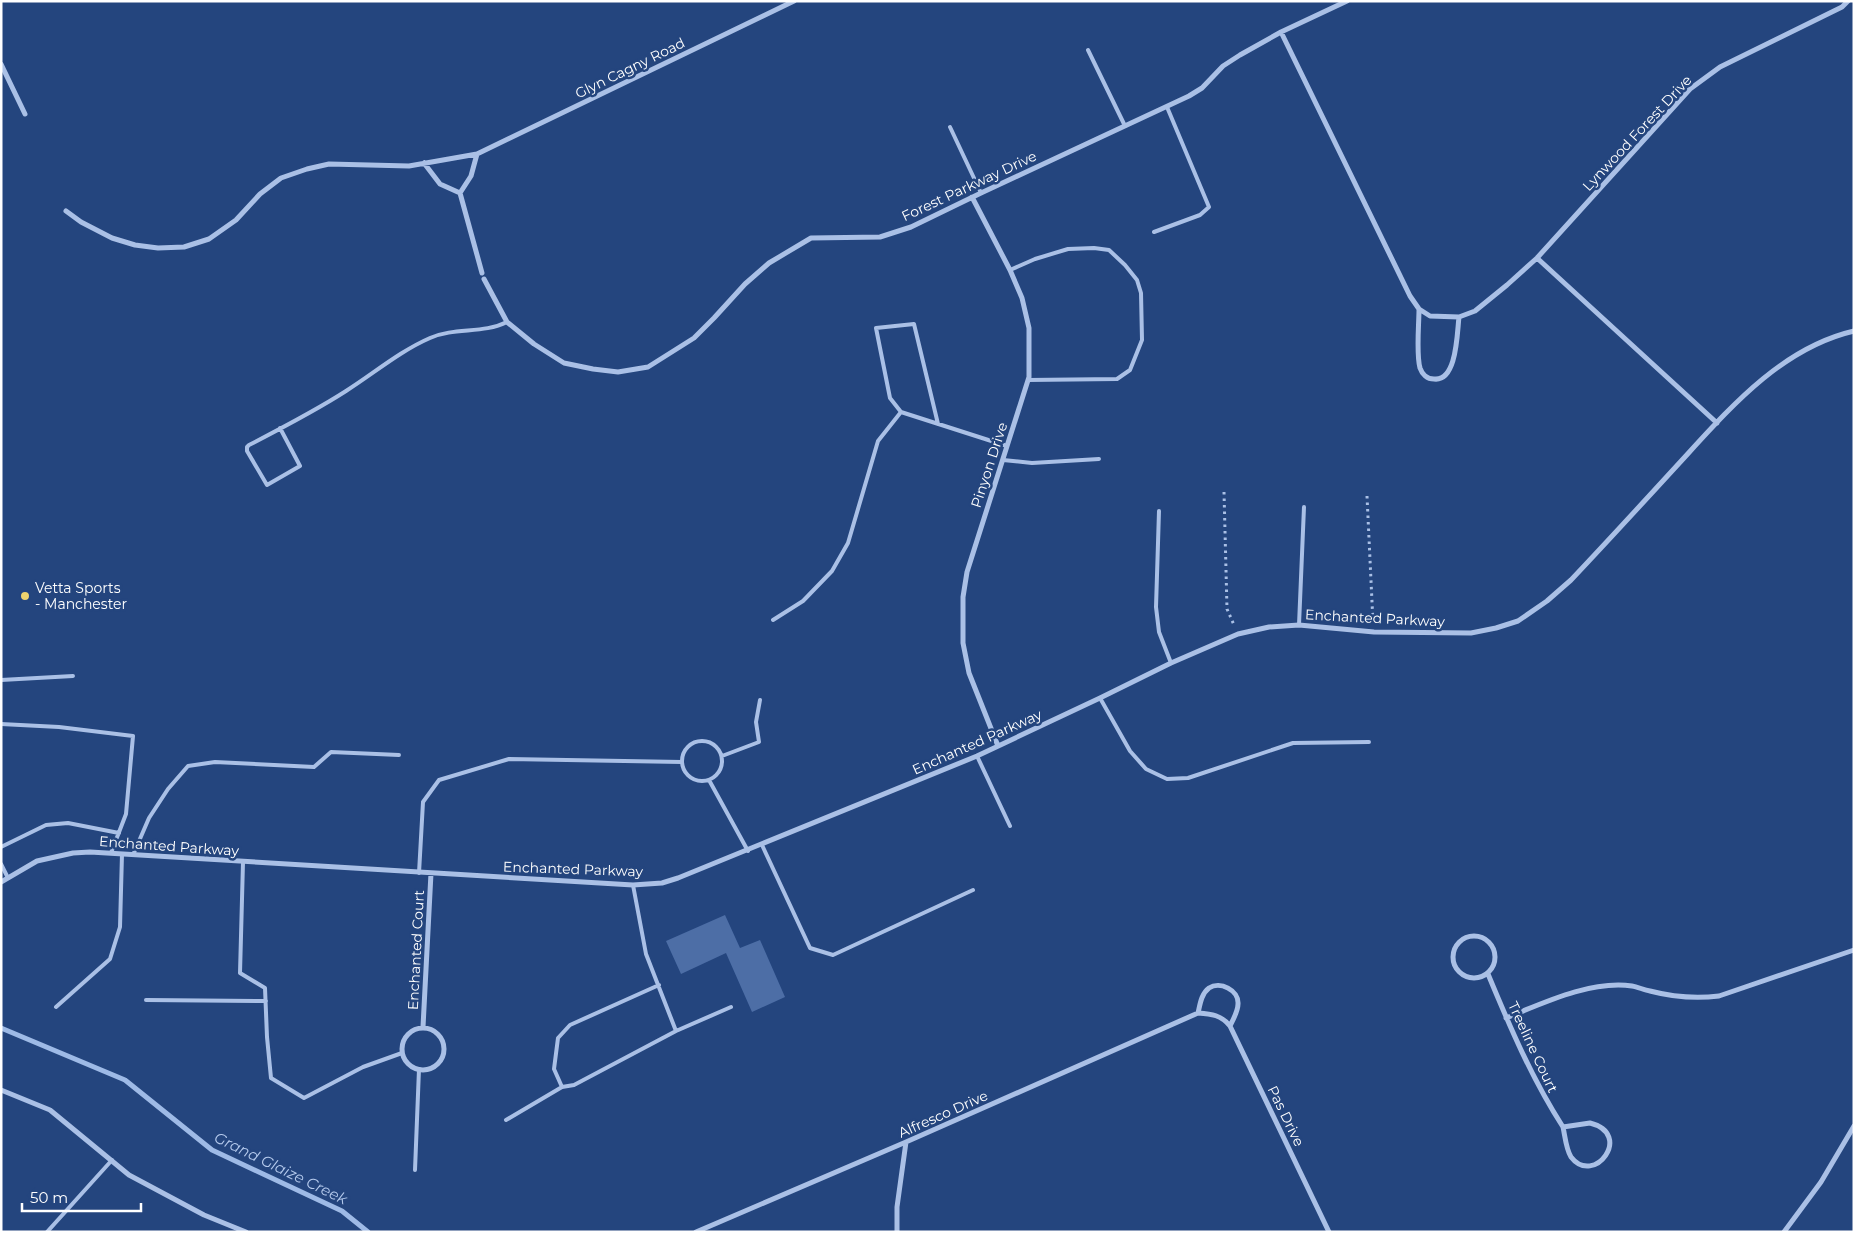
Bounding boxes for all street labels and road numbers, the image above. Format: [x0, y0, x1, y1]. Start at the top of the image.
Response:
street label: Glyn Cagny Road [572, 34, 688, 102]
street label: Lynwood Forest Drive [1579, 71, 1695, 195]
street label: Forest Parkway Drive [899, 147, 1039, 225]
street label: Pinyon Drive [967, 420, 1011, 510]
street label: Enchanted Parkway [1305, 605, 1446, 631]
street label: Enchanted Parkway [909, 705, 1045, 779]
street label: Enchanted Parkway [99, 832, 240, 860]
street label: Enchanted Parkway [503, 858, 644, 880]
street label: Enchanted Court [404, 889, 428, 1010]
street label: Treeline Court [1504, 999, 1562, 1096]
street label: Pas Drive [1264, 1083, 1308, 1149]
street label: Alfresco Drive [895, 1086, 991, 1142]

